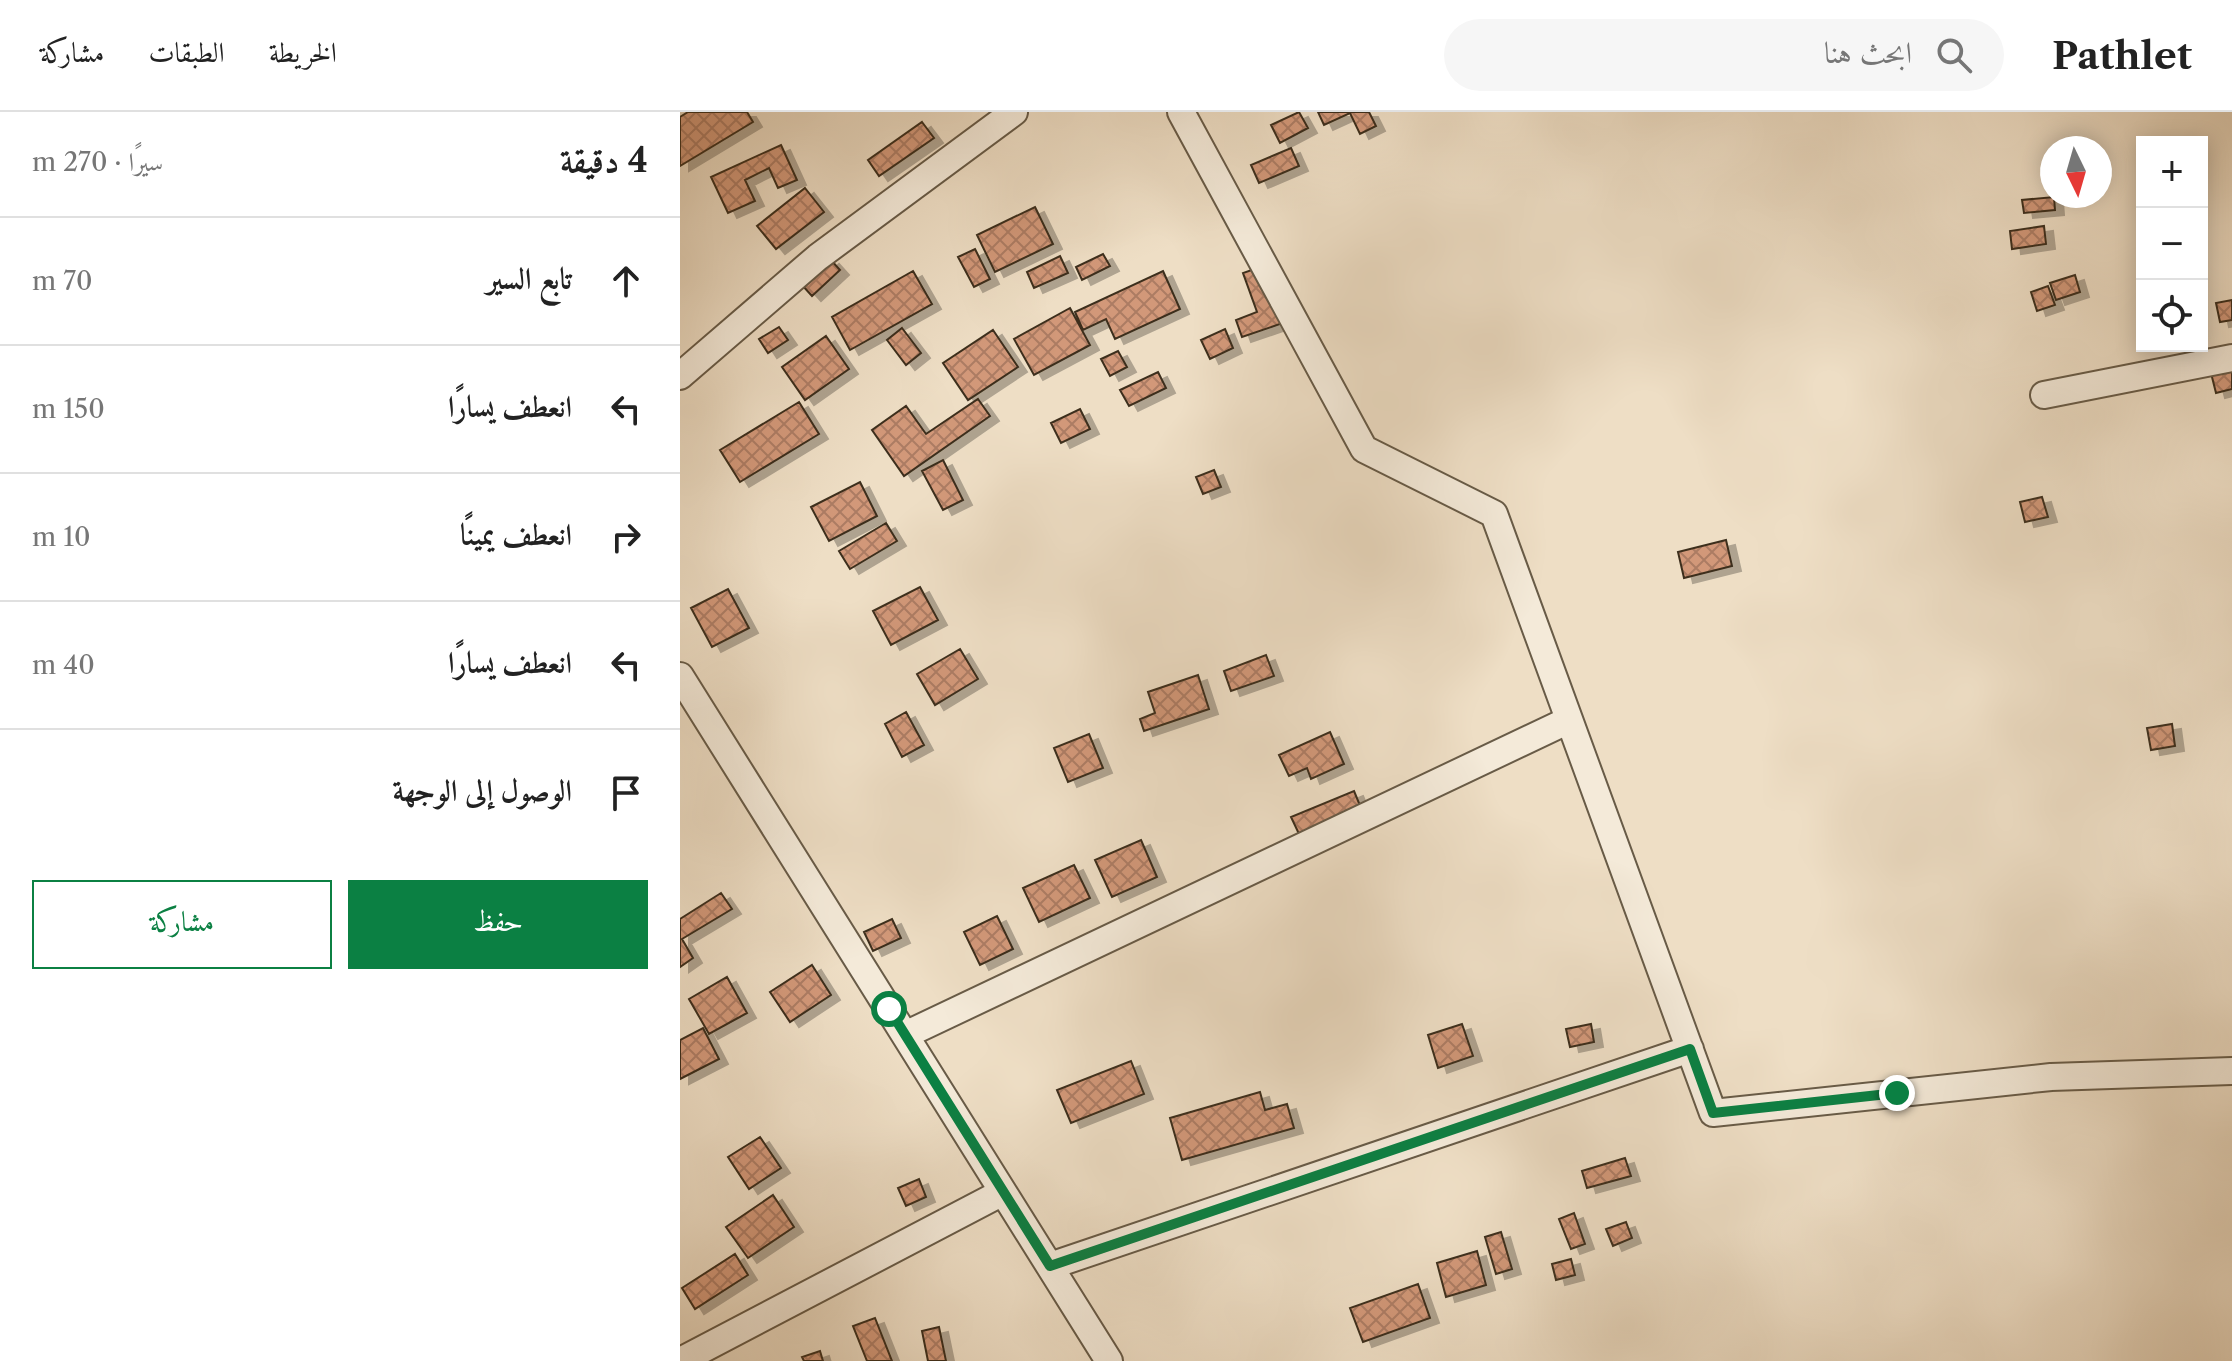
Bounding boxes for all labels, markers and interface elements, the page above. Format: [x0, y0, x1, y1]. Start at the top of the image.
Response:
search box [1444, 19, 2004, 91]
text: Pathlet [2052, 32, 2192, 79]
icon: search [1932, 33, 1976, 77]
text: ابحث هنا [1824, 34, 1912, 71]
text: مشاركة [40, 35, 104, 69]
text: الطبقات [148, 35, 225, 69]
text: الخريطة [269, 35, 337, 69]
north arrow [2040, 136, 2112, 208]
map controls [2136, 136, 2208, 352]
button: + [2136, 136, 2208, 208]
text: 4 دقيقة [560, 139, 648, 181]
text: سيرًا · 270 m [32, 146, 163, 178]
button: − [2136, 208, 2208, 280]
icon: ahead [604, 259, 648, 303]
text: تابع السير [486, 260, 572, 297]
text: 70 m [32, 265, 92, 297]
button: locate [2136, 280, 2208, 352]
icon: left [604, 387, 648, 431]
text: انعطف يسارًا [448, 388, 572, 425]
text: 150 m [32, 393, 105, 425]
icon: right [604, 515, 648, 559]
text: انعطف يمينًا [460, 516, 572, 553]
text: 10 m [32, 521, 91, 553]
icon: left [604, 643, 648, 687]
text: انعطف يسارًا [448, 644, 572, 681]
text: 40 m [32, 649, 95, 681]
icon: arrive [604, 771, 648, 815]
text: الوصول إلى الوجهة [393, 772, 572, 809]
button: مشاركة [32, 880, 332, 969]
button: حفظ [348, 880, 648, 969]
route start [871, 991, 907, 1027]
route end [1879, 1075, 1915, 1111]

